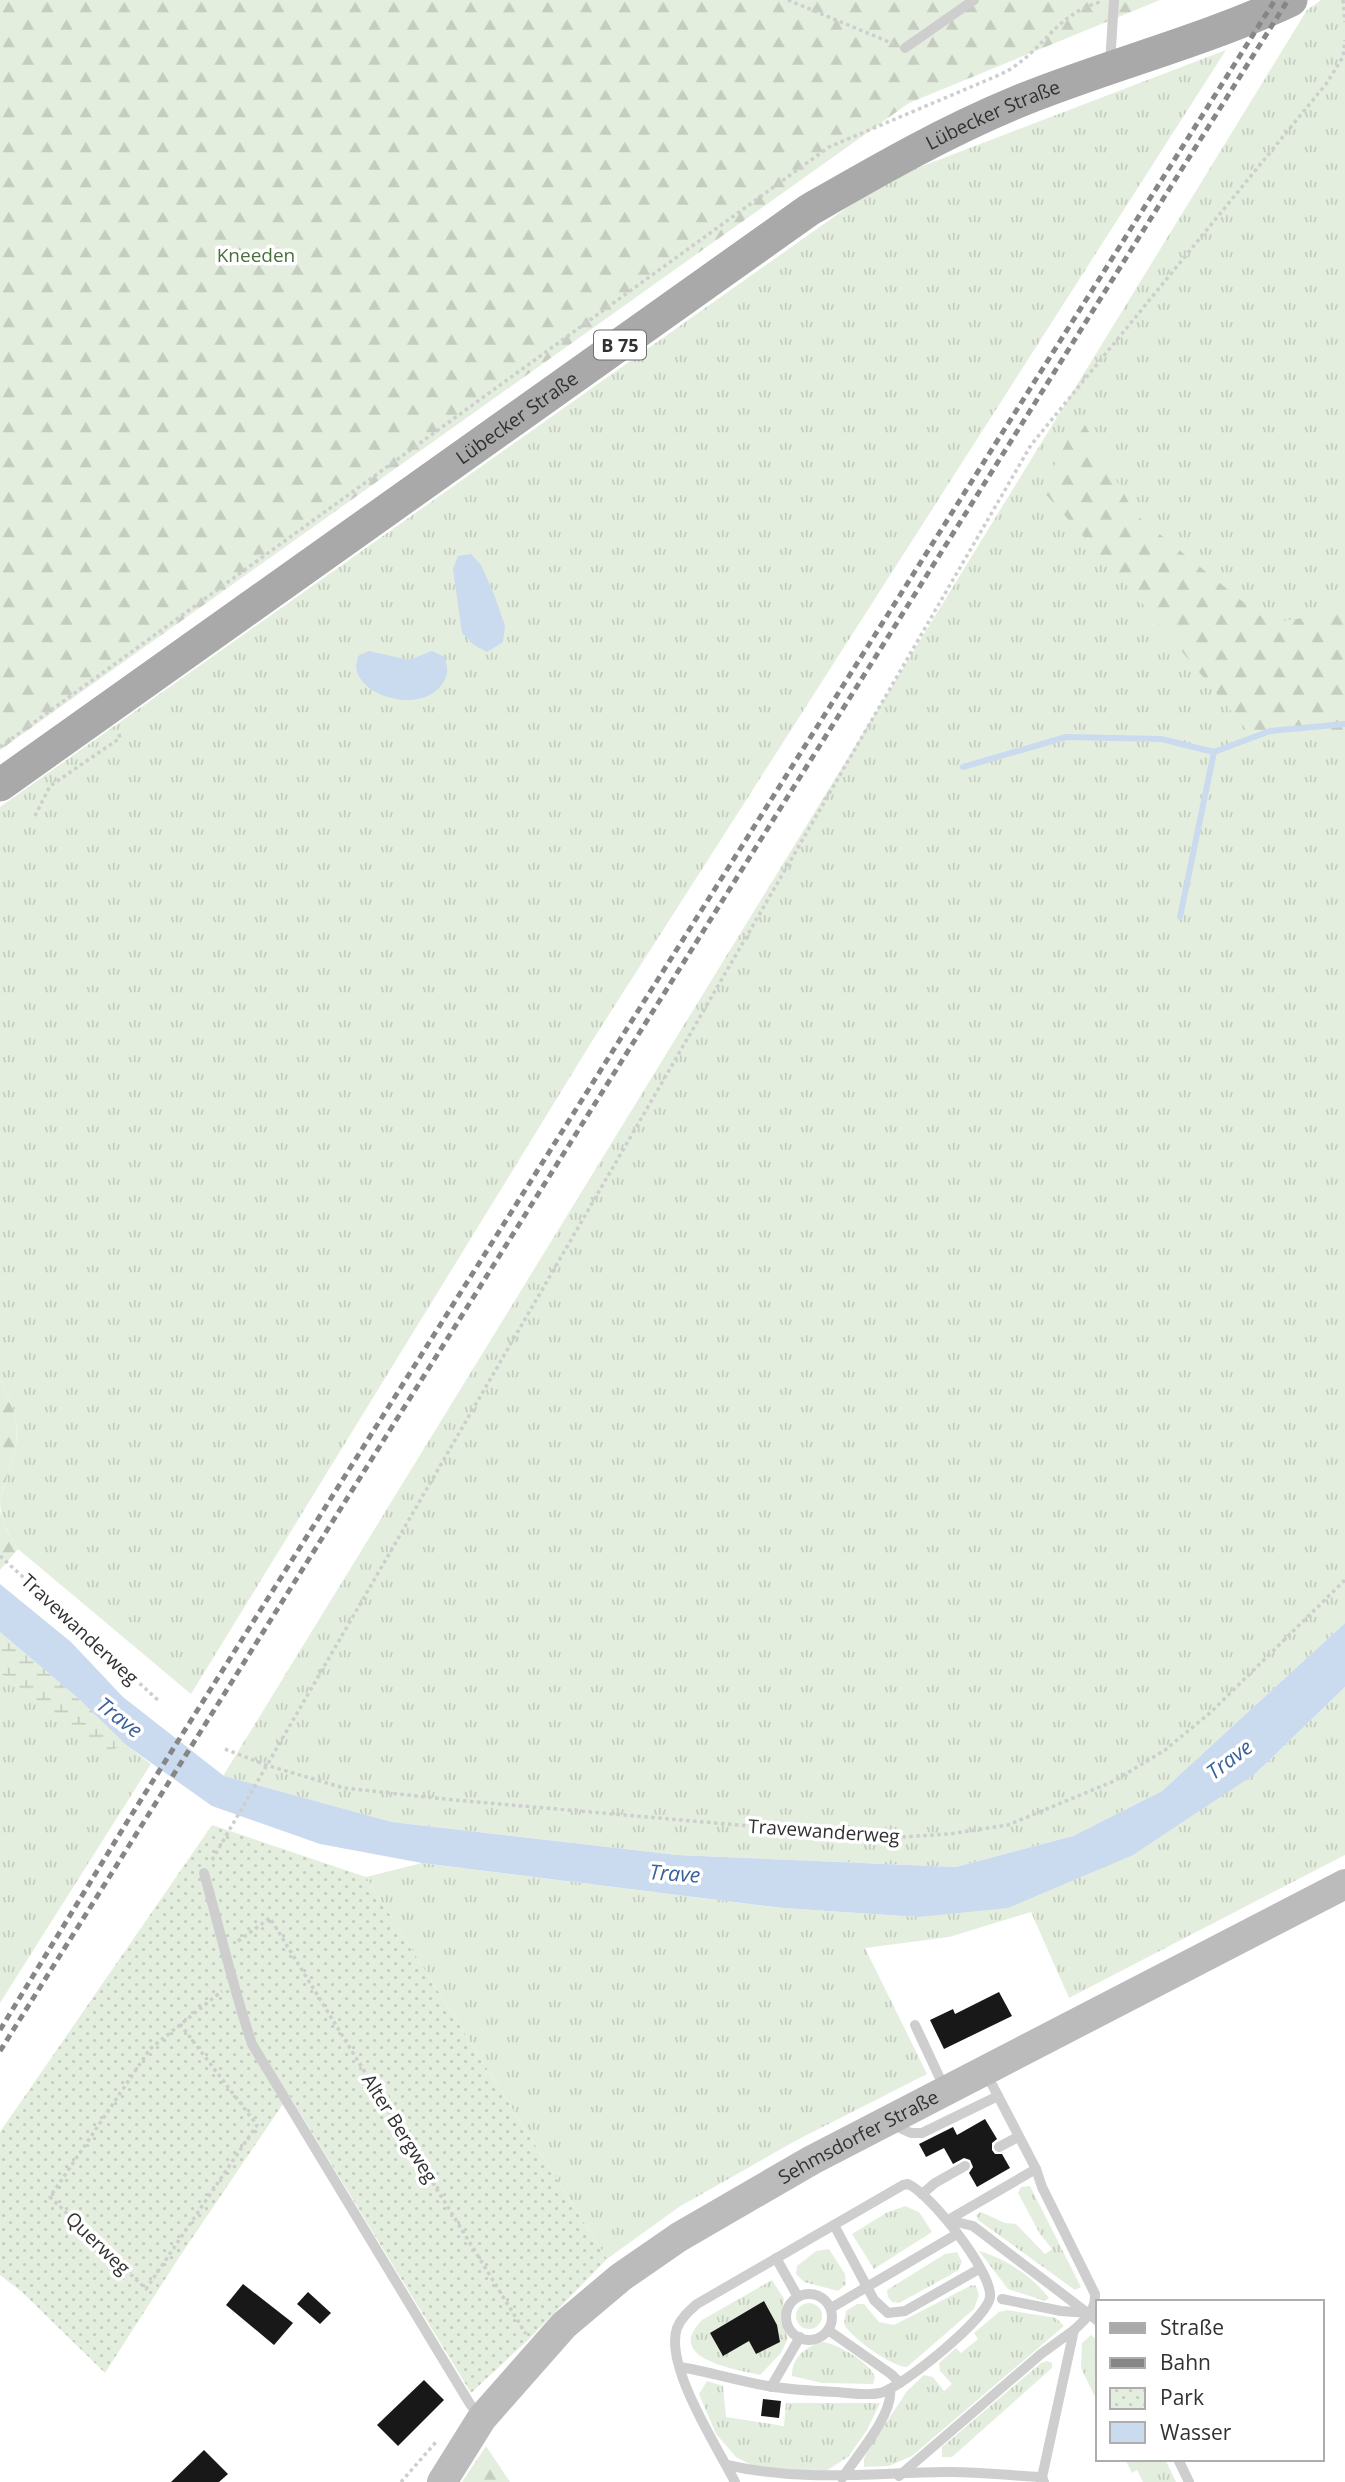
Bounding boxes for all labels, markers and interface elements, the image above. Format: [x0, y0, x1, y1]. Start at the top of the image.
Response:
street label: Lübecker Straße [921, 74, 1064, 156]
park label: Kneeden [217, 242, 295, 268]
road number: B 75 [594, 330, 646, 360]
street label: Lübecker Straße [450, 365, 583, 470]
street label: Travewanderweg [16, 1568, 144, 1690]
water label: Trave [91, 1690, 149, 1744]
water label: Trave [1200, 1733, 1258, 1785]
street label: Travewanderweg [747, 1813, 901, 1849]
water label: Trave [649, 1857, 701, 1889]
street label: Alter Bergweg [356, 2069, 444, 2187]
street label: Sehmsdorfer Straße [773, 2084, 943, 2190]
street label: Querweg [60, 2206, 136, 2280]
legend [1096, 2300, 1324, 2461]
text: Straße [1160, 2313, 1224, 2341]
text: Bahn [1160, 2348, 1211, 2376]
text: Park [1160, 2383, 1204, 2411]
text: Wasser [1160, 2418, 1232, 2446]

